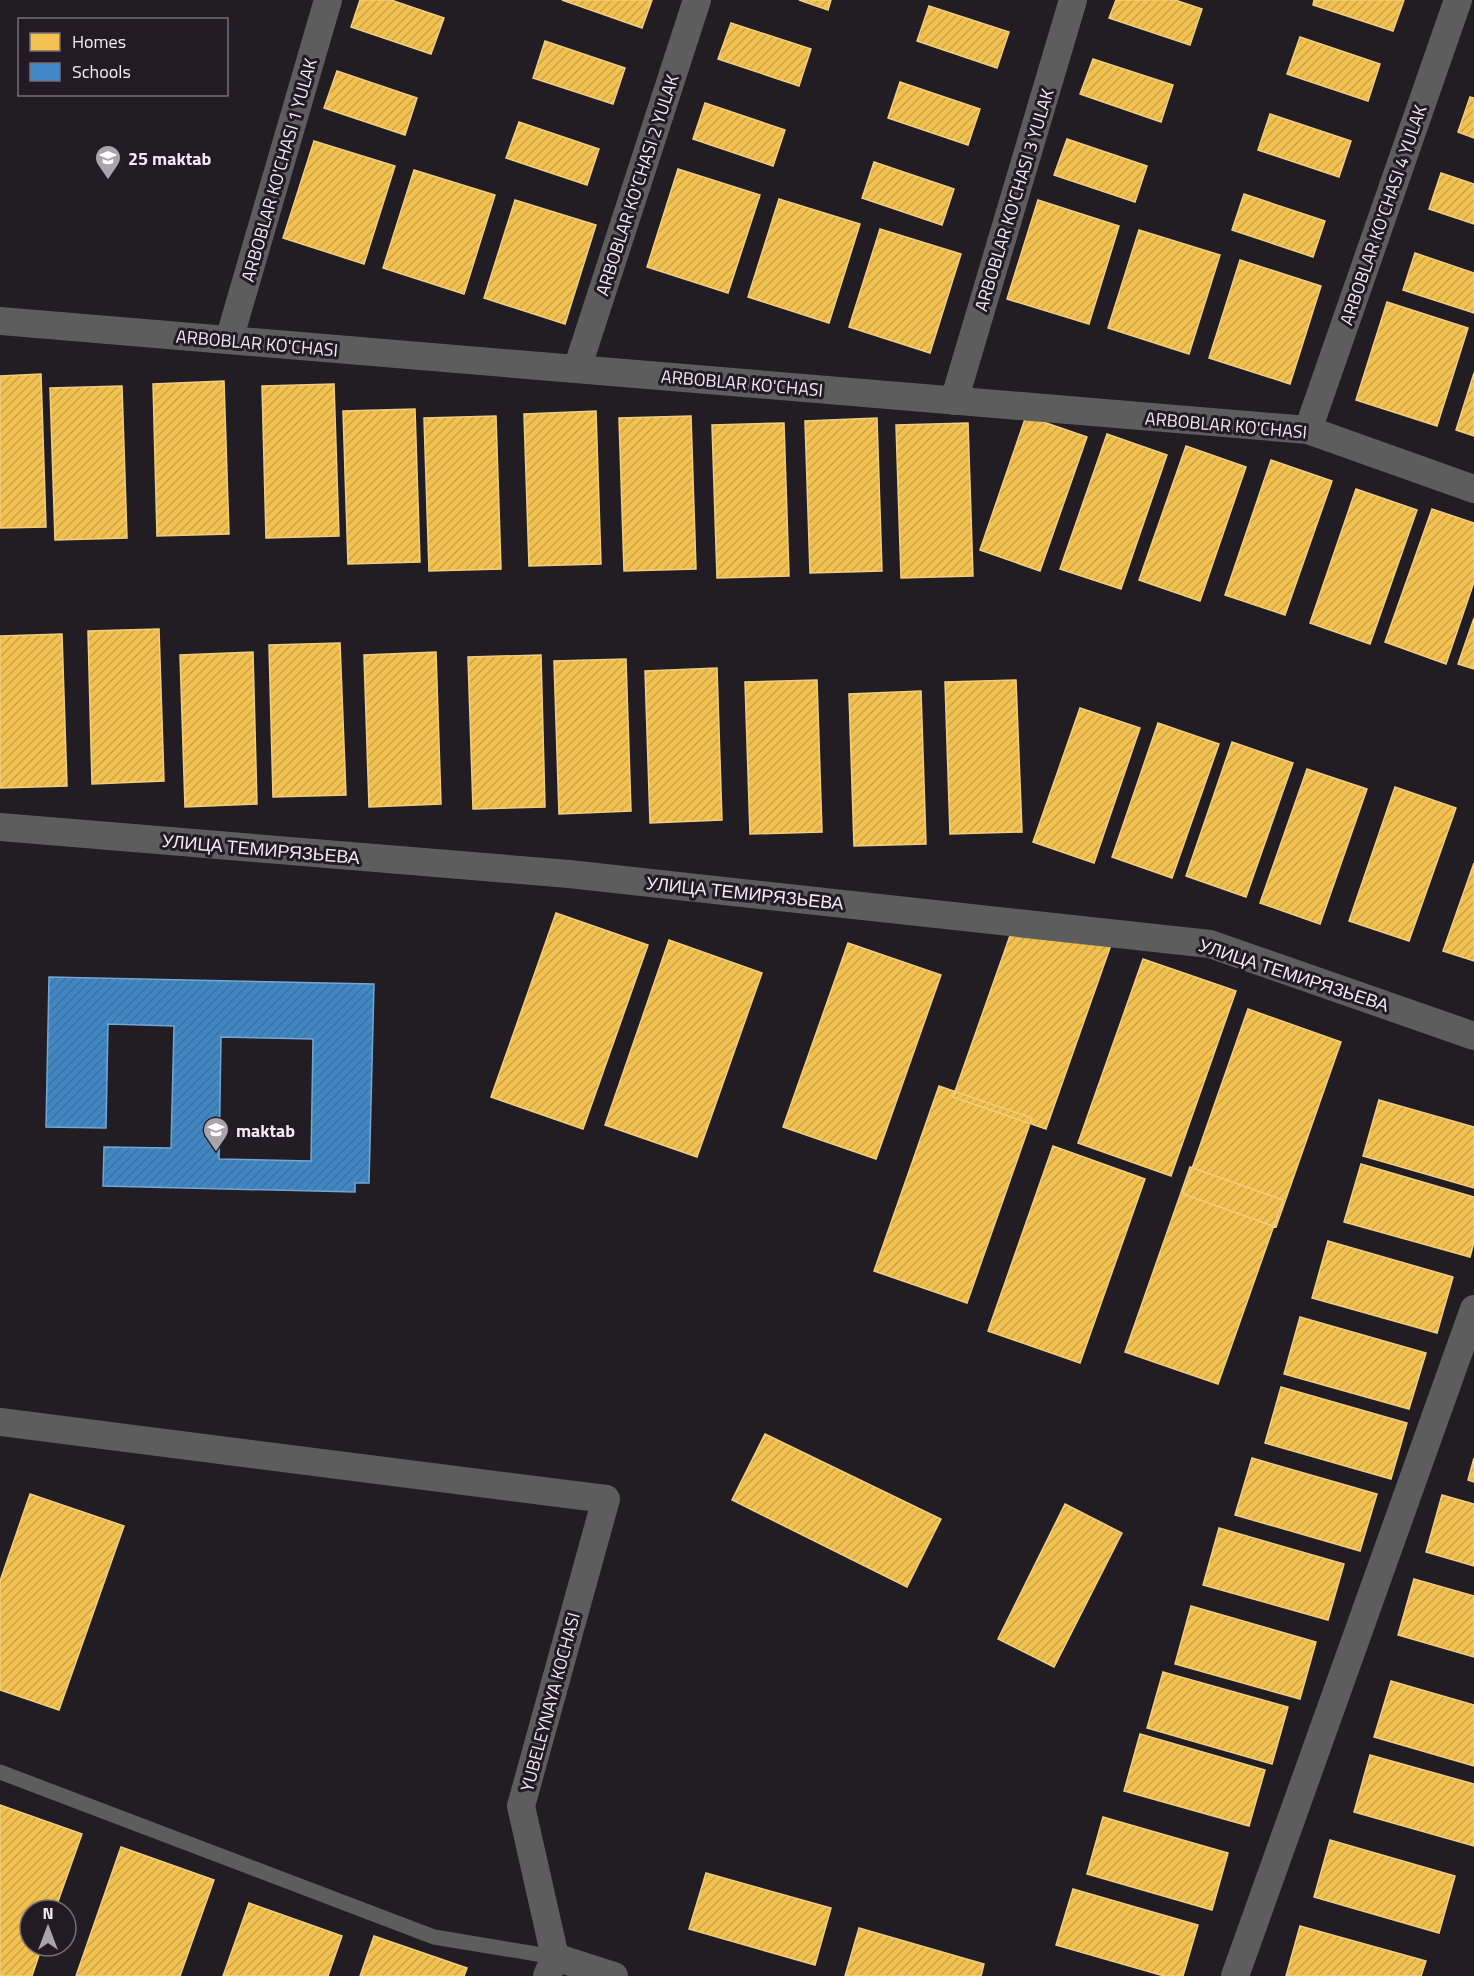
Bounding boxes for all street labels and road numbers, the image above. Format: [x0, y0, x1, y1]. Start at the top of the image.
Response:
street label: ARBOBLAR KO'CHASI 1 YULAK [234, 55, 324, 285]
street label: ARBOBLAR KO'CHASI 2 YULAK [588, 71, 686, 299]
street label: ARBOBLAR KO'CHASI 3 YULAK [967, 85, 1061, 315]
street label: ARBOBLAR KO'CHASI 4 YULAK [1333, 101, 1433, 329]
street label: ARBOBLAR KO'CHASI [175, 322, 339, 364]
street label: ARBOBLAR KO'CHASI [660, 362, 824, 404]
street label: ARBOBLAR KO'CHASI [1144, 404, 1308, 446]
street label: УЛИЦА ТЕМИРЯЗЬЕВА [161, 827, 361, 871]
street label: УЛИЦА ТЕМИРЯЗЬЕВА [645, 869, 845, 917]
street label: УЛИЦА ТЕМИРЯЗЬЕВА [1195, 931, 1393, 1019]
street label: YUBELEYNAYA KOCHASI [513, 1609, 587, 1795]

